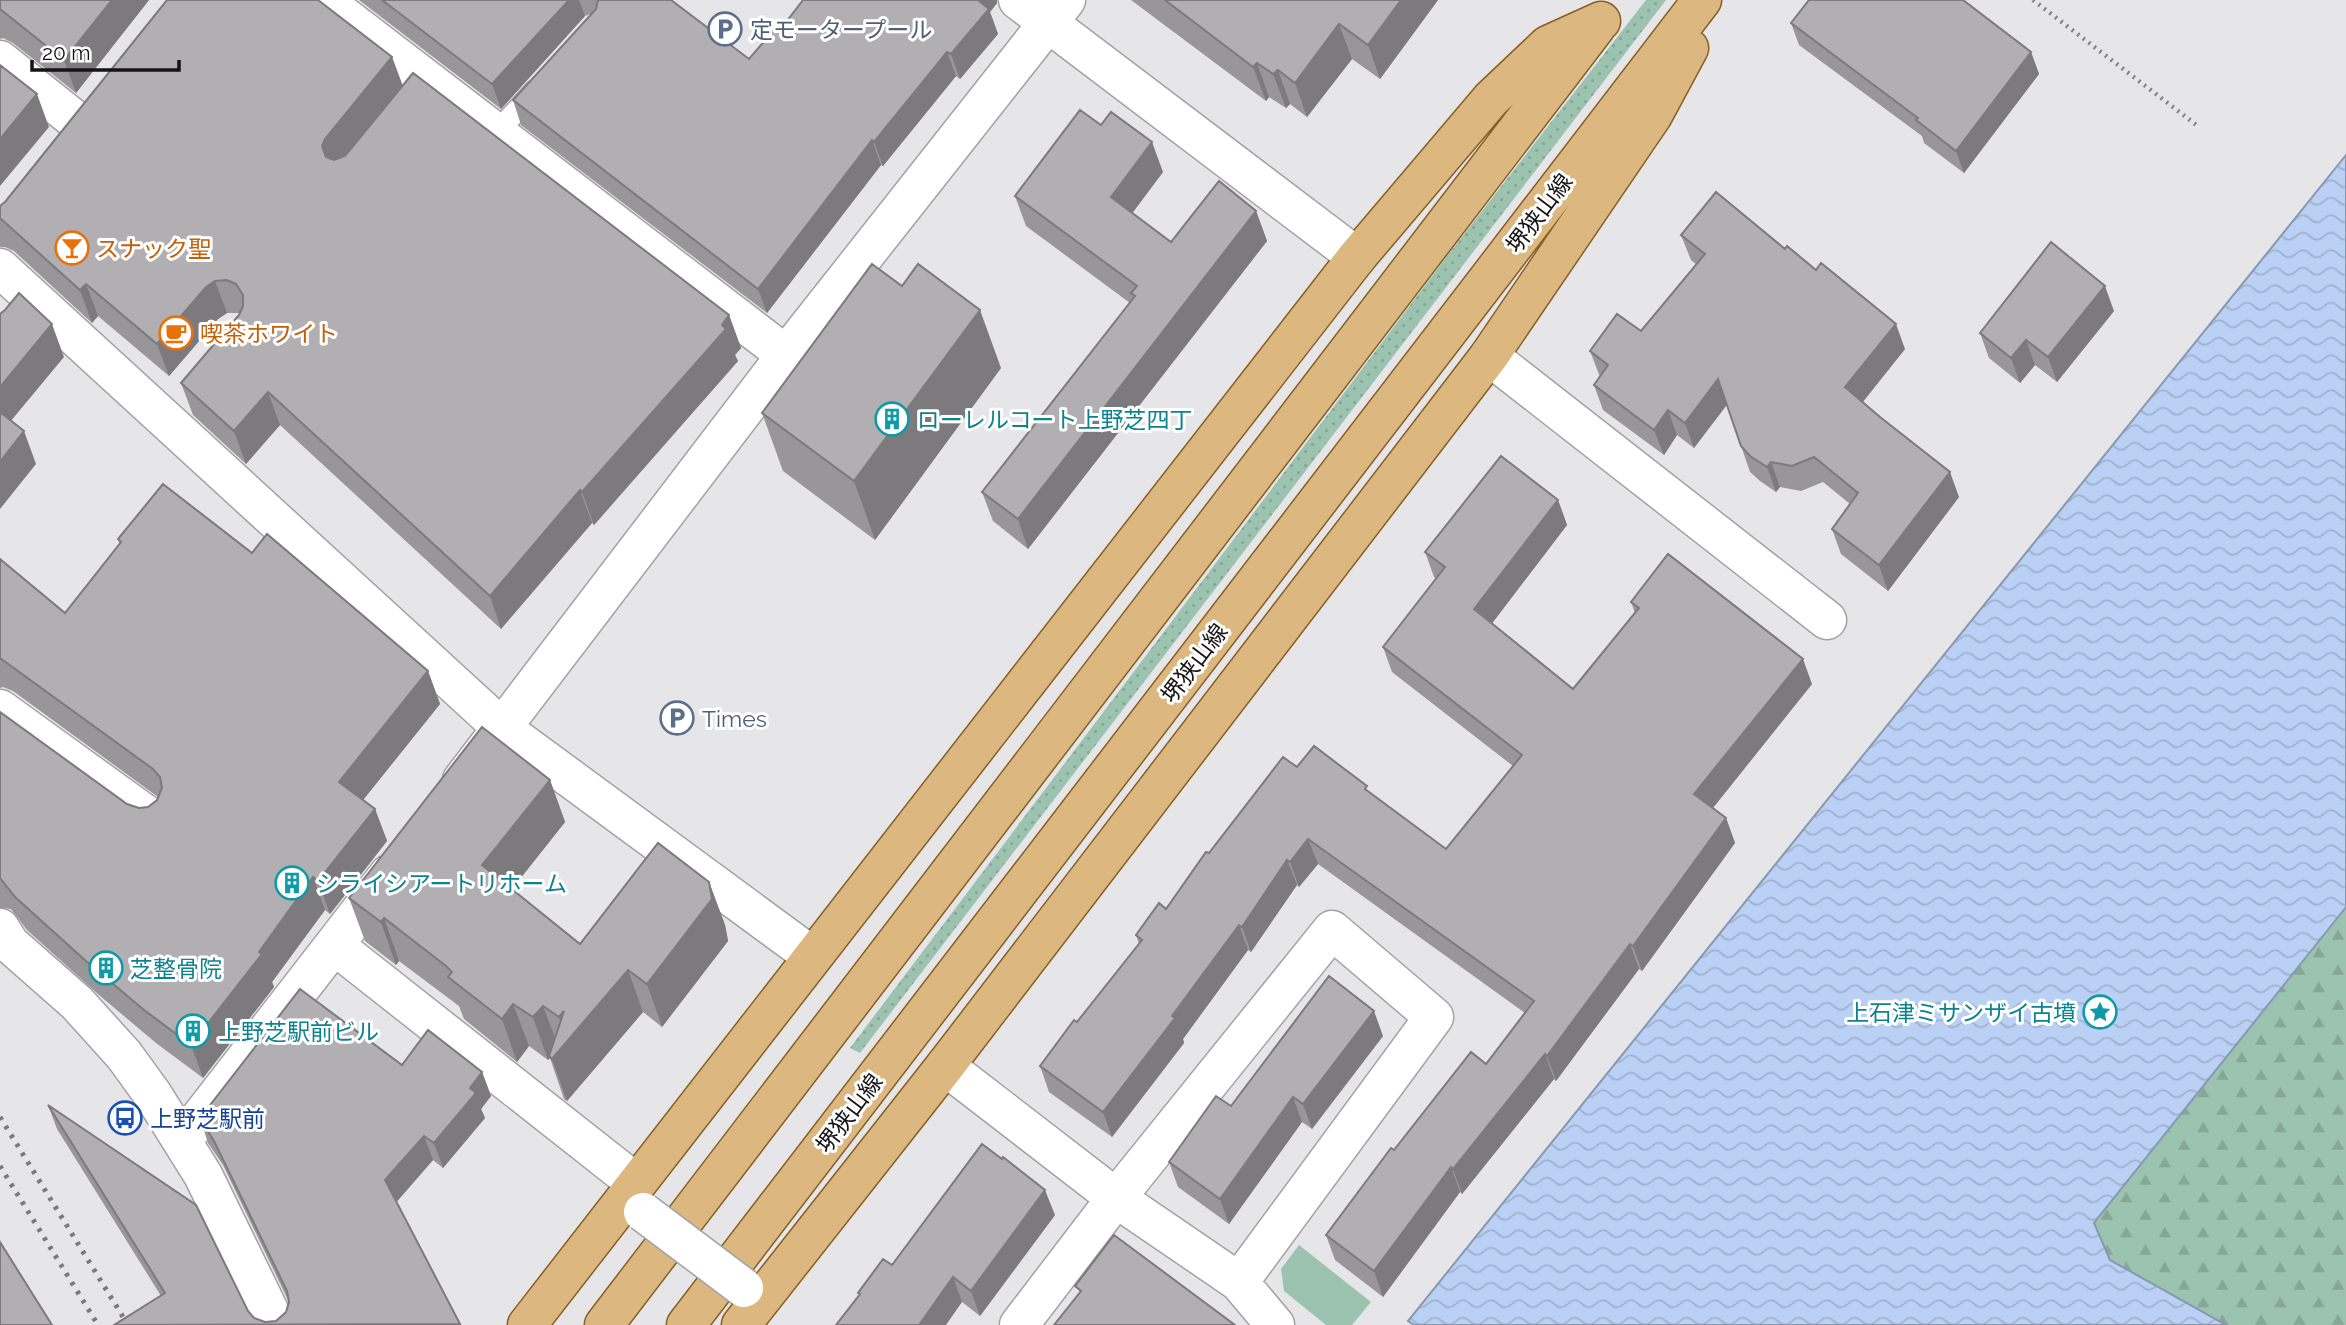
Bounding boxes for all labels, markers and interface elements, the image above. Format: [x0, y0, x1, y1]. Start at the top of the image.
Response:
parking icon: 定モータープール [706, 10, 744, 48]
place label: 定モータープール [750, 16, 933, 43]
scale bar [32, 28, 178, 72]
text: 20 m [42, 40, 90, 65]
street label: 堺狭山線 [1501, 168, 1577, 258]
bar icon: スナック聖 [53, 229, 91, 267]
place label: スナック聖 [96, 235, 211, 262]
cafe icon: 喫茶ホワイト [157, 314, 195, 352]
place label: 喫茶ホワイト [200, 320, 338, 347]
building icon: ローレルコート上野芝四丁 [873, 400, 911, 438]
place label: ローレルコート上野芝四丁 [917, 406, 1193, 433]
street label: 堺狭山線 [1156, 618, 1232, 708]
parking icon: Times [658, 699, 696, 737]
place label: Times [702, 705, 767, 732]
building icon: シライシアートリホーム [273, 864, 311, 902]
place label: シライシアートリホーム [316, 870, 567, 897]
building icon: 芝整骨院 [87, 949, 125, 987]
place label: 芝整骨院 [130, 955, 222, 982]
place icon: 上石津ミサンザイ古墳 [2081, 993, 2119, 1031]
place label: 上石津ミサンザイ古墳 [1846, 999, 2076, 1026]
building icon: 上野芝駅前ビル [174, 1012, 212, 1050]
place label: 上野芝駅前ビル [218, 1018, 379, 1045]
street label: 堺狭山線 [811, 1068, 887, 1158]
bus stop icon: 上野芝駅前 [106, 1099, 144, 1137]
place label: 上野芝駅前 [150, 1105, 265, 1132]

